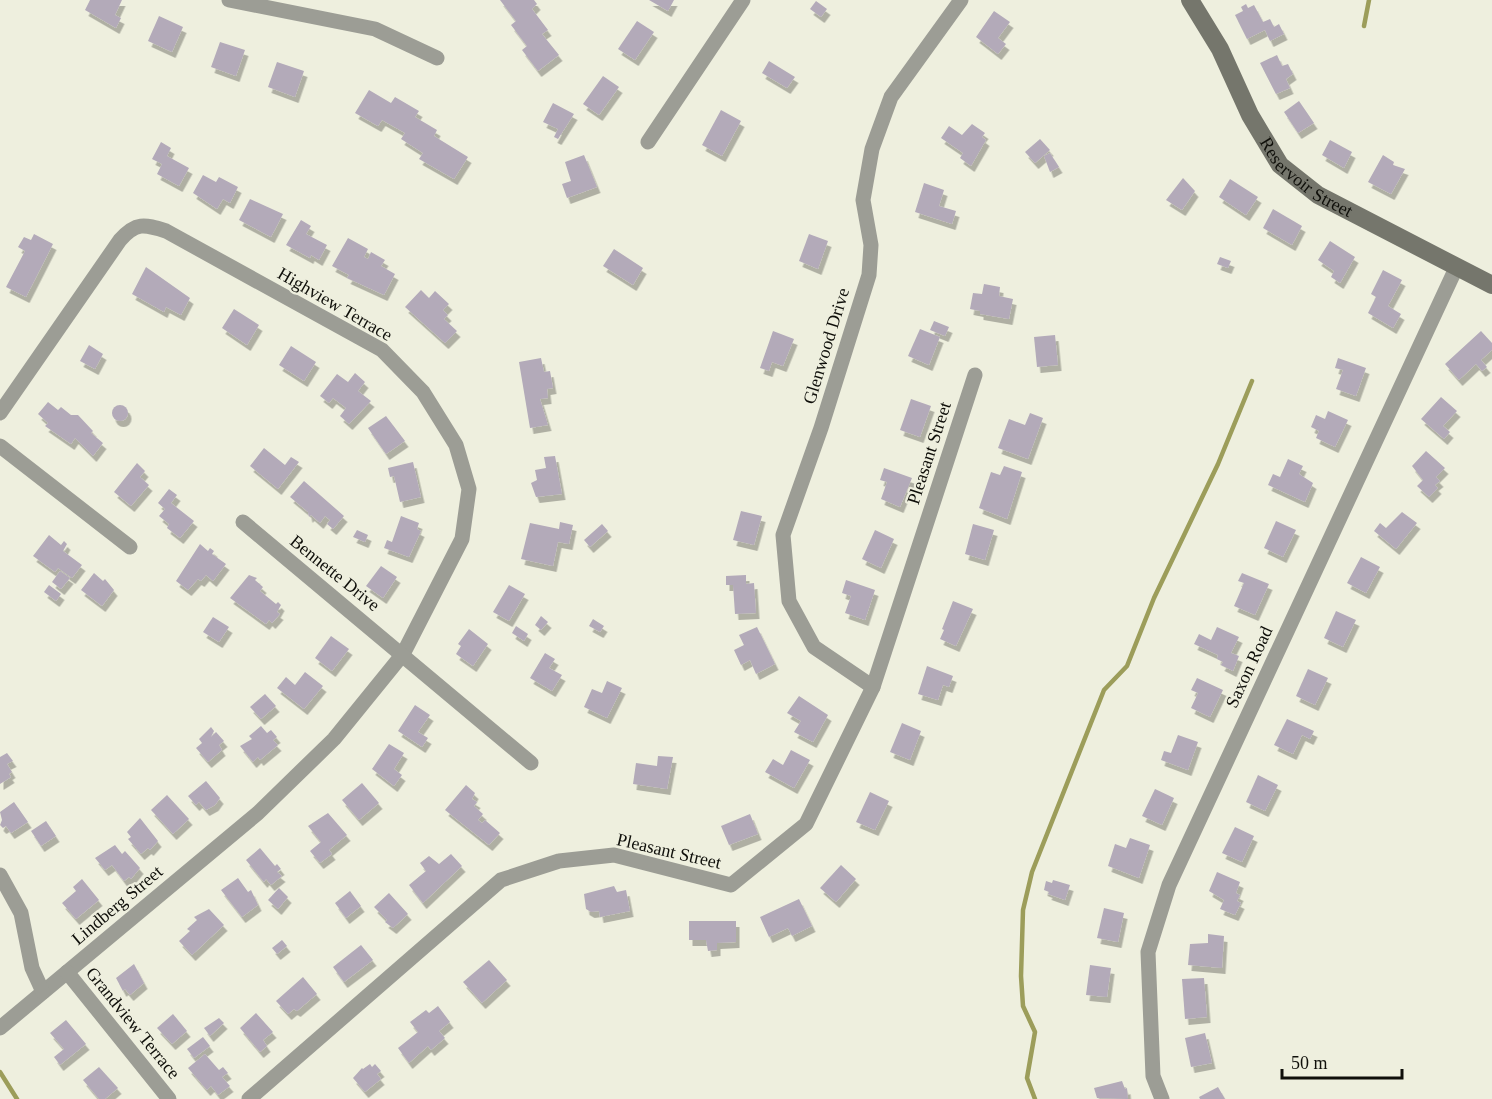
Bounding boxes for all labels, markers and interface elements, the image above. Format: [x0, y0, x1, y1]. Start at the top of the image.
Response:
street label: Reservoir Street [1256, 134, 1356, 221]
street label: Highview Terrace [274, 263, 396, 345]
street label: Glenwood Drive [799, 285, 853, 407]
street label: Pleasant Street [903, 399, 955, 507]
street label: Bennette Drive [286, 531, 384, 615]
street label: Saxon Road [1221, 623, 1277, 711]
street label: Pleasant Street [615, 829, 723, 873]
street label: Lindberg Street [68, 861, 166, 949]
street label: Grandview Terrace [82, 963, 184, 1083]
scale bar [1282, 1042, 1402, 1080]
text: 50 m [1291, 1053, 1328, 1073]

